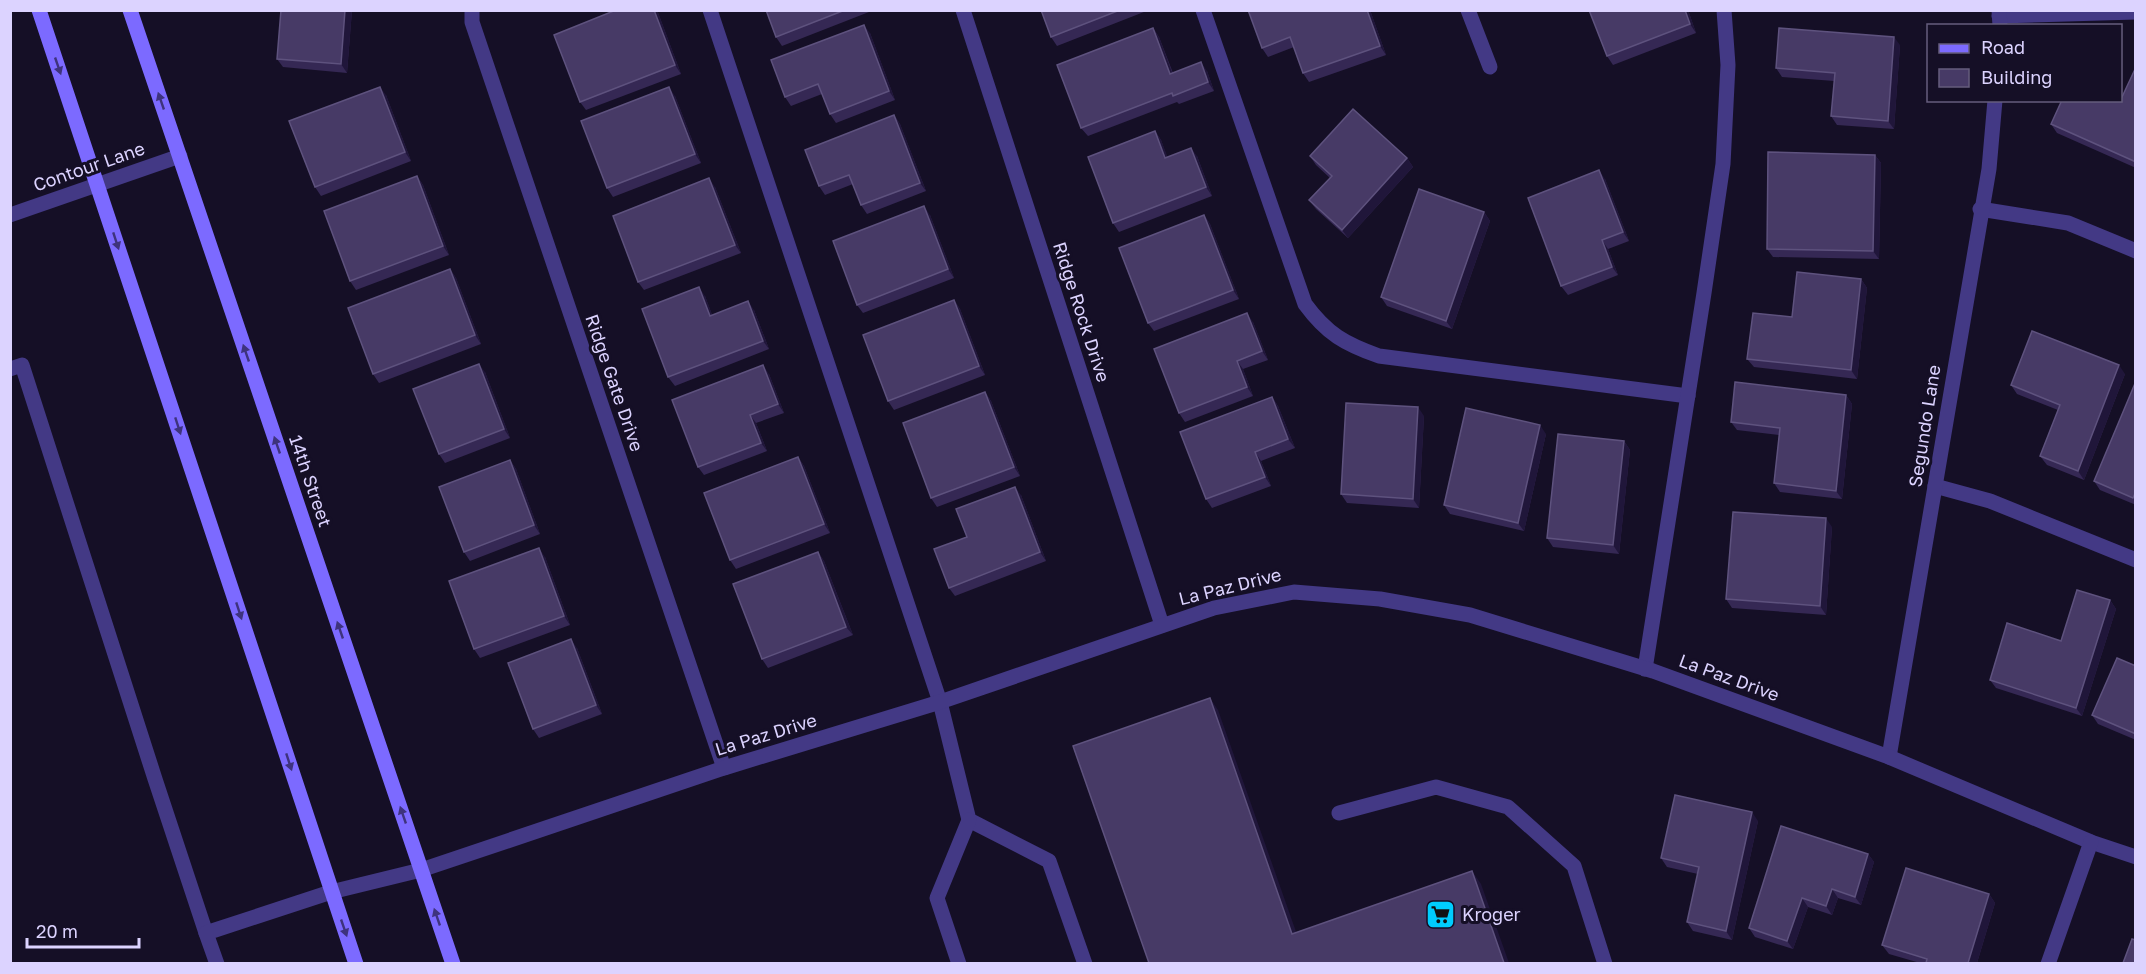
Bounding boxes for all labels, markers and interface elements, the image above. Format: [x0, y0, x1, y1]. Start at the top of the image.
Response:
legend [1927, 24, 2122, 102]
text: Road [1981, 36, 2025, 58]
one-way arrow [53, 57, 63, 75]
text: Building [1981, 66, 2052, 88]
one-way arrow [156, 91, 165, 109]
street label: Contour Lane [30, 137, 147, 195]
one-way arrow [112, 232, 122, 250]
street label: Ridge Rock Drive [1049, 239, 1115, 385]
street label: Ridge Gate Drive [581, 311, 649, 454]
one-way arrow [241, 344, 250, 362]
street label: Segundo Lane [1903, 363, 1945, 489]
one-way arrow [173, 417, 183, 435]
street label: 14th Street [285, 432, 337, 530]
one-way arrow [272, 436, 282, 454]
street label: La Paz Drive [1176, 563, 1283, 609]
one-way arrow [235, 602, 244, 620]
one-way arrow [335, 621, 344, 639]
street label: La Paz Drive [1676, 649, 1783, 705]
street label: La Paz Drive [712, 708, 819, 760]
one-way arrow [284, 753, 294, 771]
one-way arrow [397, 806, 407, 824]
supermarket icon: Kroger [1425, 899, 1457, 931]
place label: Kroger [1462, 903, 1521, 925]
one-way arrow [432, 908, 442, 926]
scale bar [27, 911, 140, 949]
one-way arrow [339, 919, 349, 937]
text: 20 m [36, 920, 78, 942]

